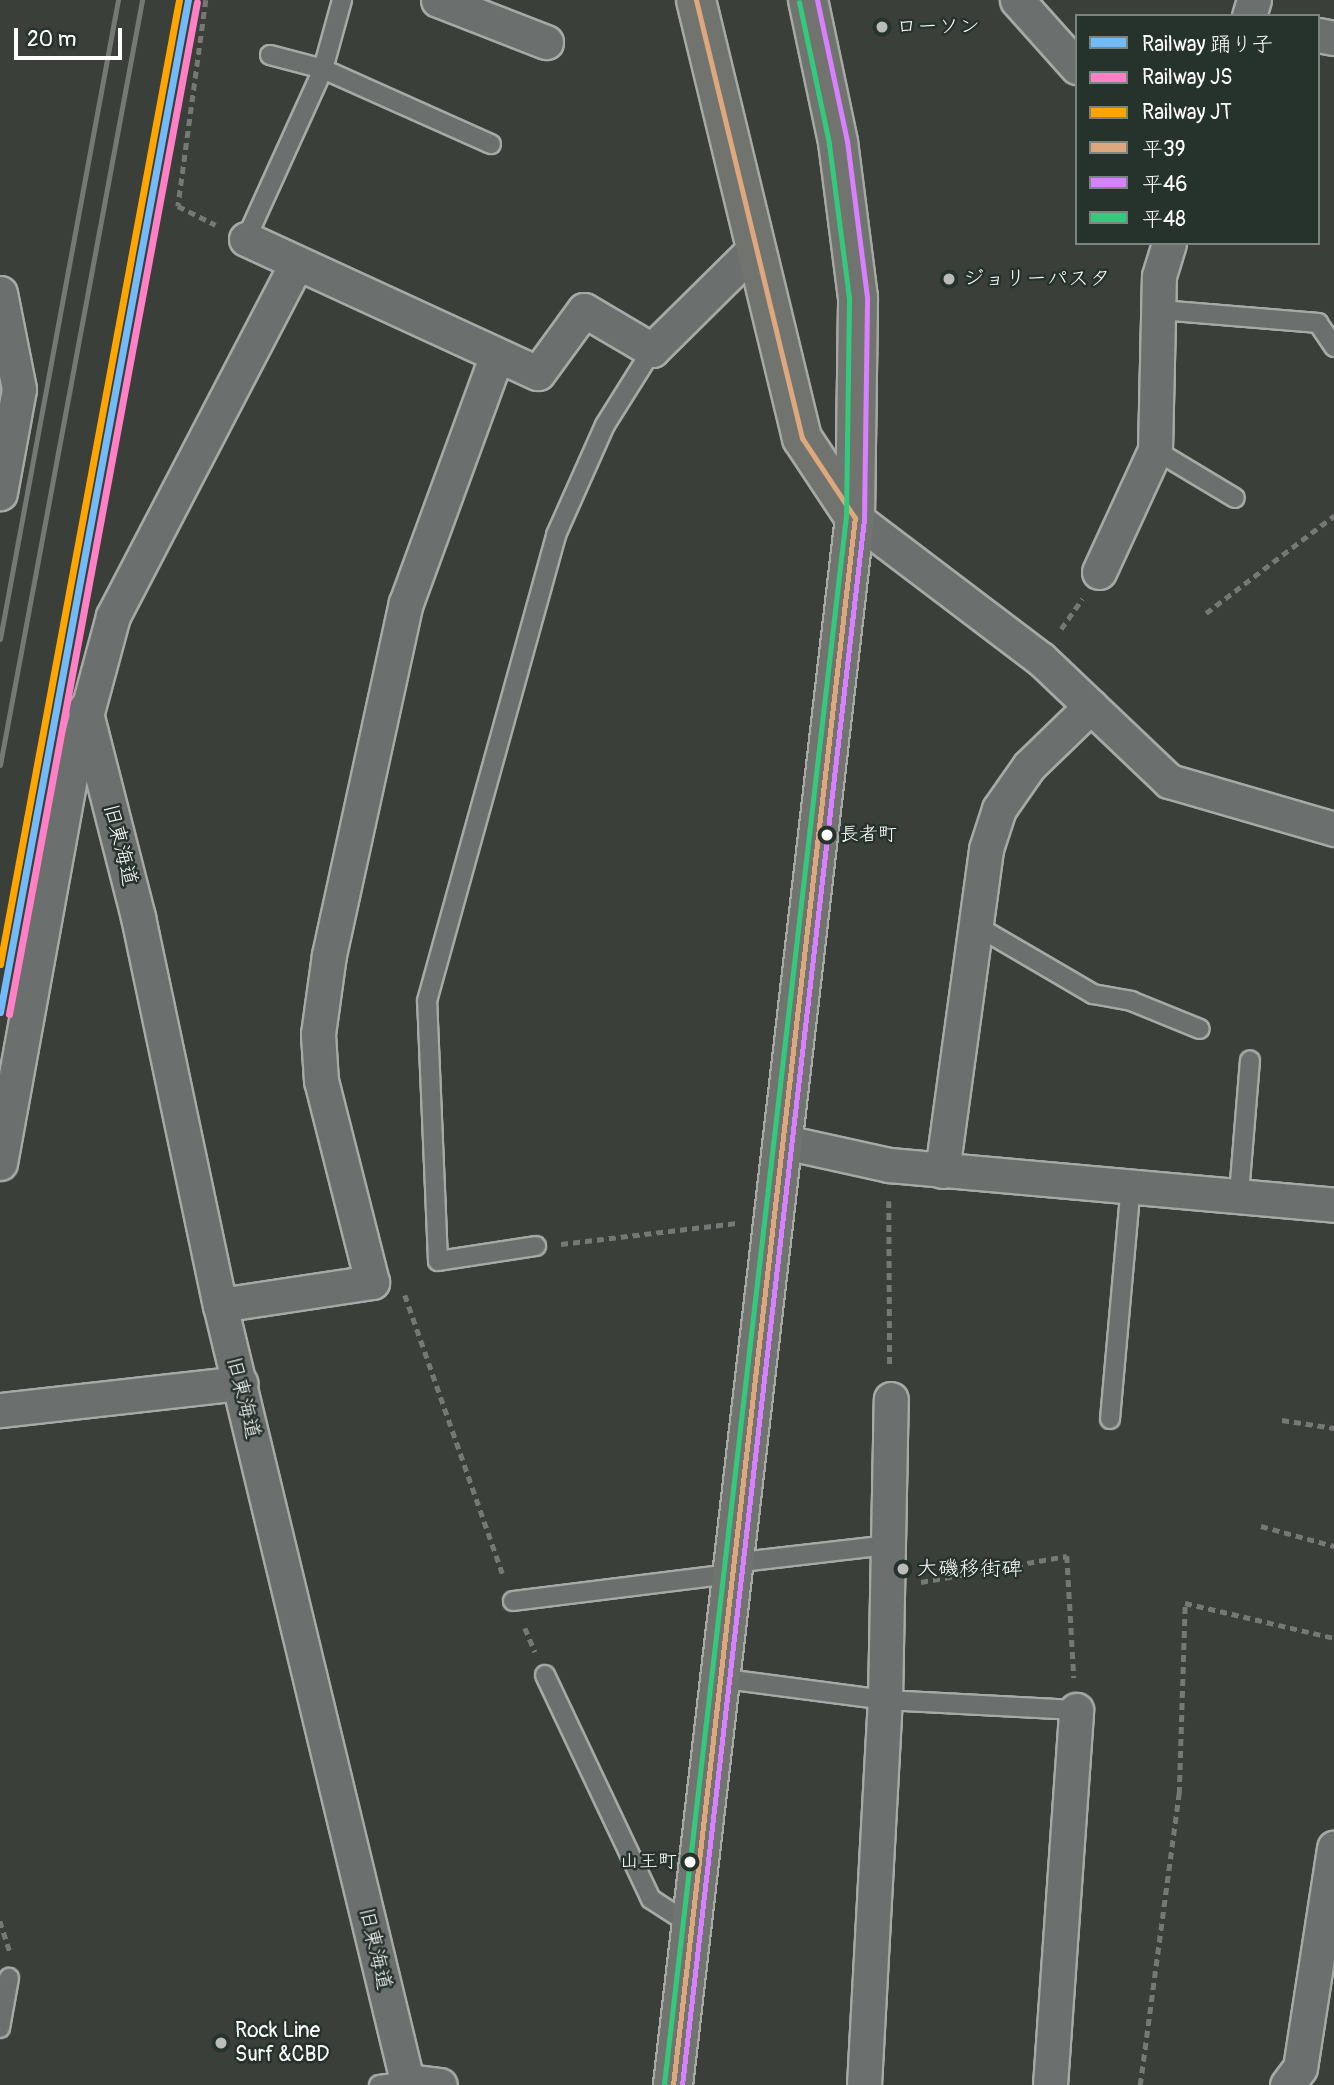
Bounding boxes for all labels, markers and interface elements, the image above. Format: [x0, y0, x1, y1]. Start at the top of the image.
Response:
scale bar [18, 14, 126, 58]
place label: ローソン [896, 14, 980, 40]
legend [1075, 14, 1320, 245]
marker: ローソン [874, 19, 890, 35]
text: 20 m [27, 26, 76, 53]
text: Railway 踊り子 [1142, 31, 1273, 58]
text: Railway JS [1142, 64, 1232, 91]
text: Railway JT [1142, 99, 1232, 126]
text: 平39 [1142, 136, 1186, 163]
text: 平46 [1142, 171, 1187, 198]
text: 平48 [1142, 206, 1186, 233]
place label: ジョリーパスタ [963, 266, 1110, 292]
marker: ジョリーパスタ [941, 271, 957, 287]
street label: 旧東海道 [98, 801, 142, 889]
place label: 長者町 [840, 824, 897, 846]
marker: 長者町 [820, 828, 834, 842]
street label: 旧東海道 [221, 1354, 265, 1442]
place label: 大磯移街碑 [917, 1556, 1022, 1582]
marker: 大磯移街碑 [895, 1561, 911, 1577]
place label: 山王町 [620, 1851, 677, 1873]
marker: 山王町 [683, 1855, 697, 1869]
street label: 旧東海道 [353, 1905, 397, 1993]
place label: Rock Line Surf &CBD [235, 2018, 330, 2068]
marker: Rock Line Surf &CBD [213, 2035, 229, 2051]

